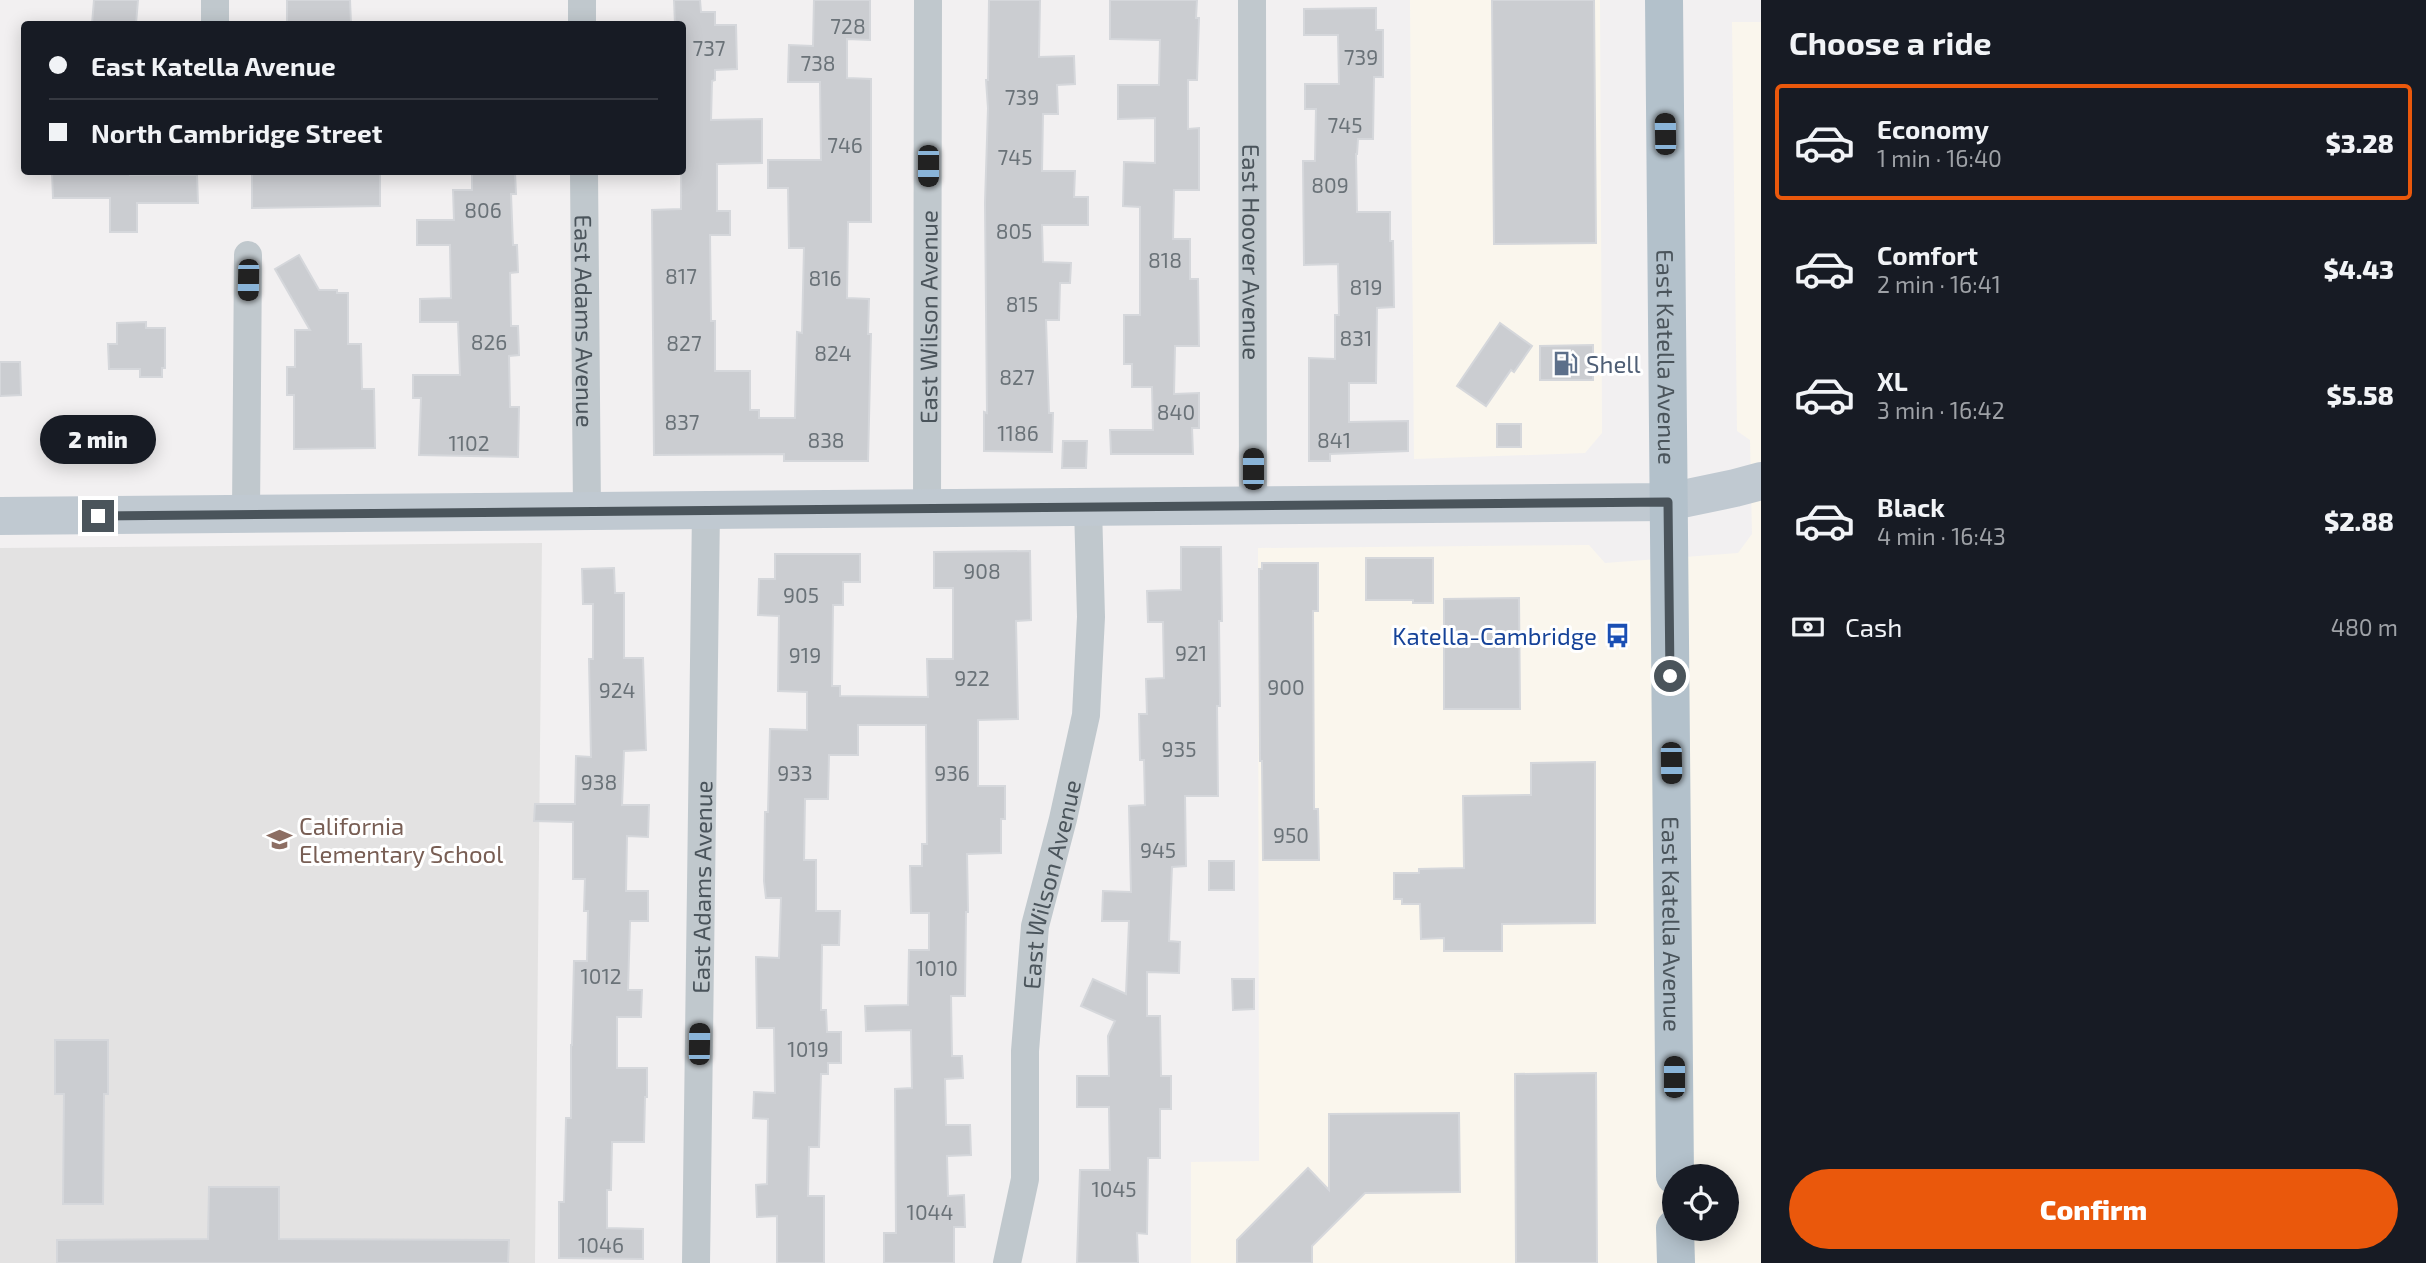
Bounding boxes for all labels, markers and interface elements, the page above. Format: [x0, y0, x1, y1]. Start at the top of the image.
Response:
house number: 728 [830, 13, 866, 38]
text: Choose a ride [1789, 23, 1992, 61]
house number: 737 [692, 35, 726, 60]
house number: 739 [1344, 44, 1378, 69]
text: East Katella Avenue [91, 50, 336, 81]
house number: 738 [800, 50, 836, 75]
house number: 739 [1005, 84, 1039, 109]
icon: car [1793, 111, 1856, 174]
house number: 745 [1328, 112, 1362, 137]
car [1655, 113, 1676, 155]
text: Economy [1877, 113, 1989, 144]
text: North Cambridge Street [91, 117, 382, 148]
text: $3.28 [2325, 127, 2394, 158]
house number: 746 [827, 132, 863, 157]
house number: 745 [998, 144, 1032, 169]
street label: East Hoover Avenue [1238, 144, 1267, 360]
text: 1 min · 16:40 [1877, 144, 2002, 172]
car [918, 145, 939, 187]
house number: 809 [1311, 172, 1349, 197]
house number: 806 [464, 197, 502, 222]
street label: East Wilson Avenue [913, 210, 942, 424]
street label: East Adams Avenue [570, 214, 601, 428]
house number: 805 [996, 218, 1032, 243]
icon: car [1793, 237, 1856, 300]
text: Comfort [1877, 239, 1978, 270]
house number: 818 [1148, 247, 1182, 272]
street label: East Katella Avenue [1652, 249, 1683, 465]
text: $4.43 [2324, 253, 2394, 284]
car [238, 259, 259, 301]
house number: 817 [665, 263, 697, 288]
house number: 816 [808, 265, 842, 290]
text: 2 min · 16:41 [1877, 270, 2001, 298]
house number: 819 [1349, 274, 1383, 299]
house number: 815 [1006, 291, 1038, 316]
house number: 831 [1340, 325, 1372, 350]
house number: 826 [471, 329, 507, 354]
house number: 827 [666, 330, 702, 355]
house number: 824 [814, 340, 852, 365]
fuel station icon: Shell [1552, 349, 1580, 377]
place label: Shell [1586, 349, 1641, 378]
icon: car [1793, 363, 1856, 426]
house number: 827 [999, 364, 1035, 389]
text: XL [1877, 365, 1908, 396]
text: $5.58 [2327, 379, 2394, 410]
text: 3 min · 16:42 [1877, 396, 2005, 424]
house number: 840 [1157, 399, 1195, 424]
house number: 837 [664, 409, 700, 434]
callout: 2 min [40, 414, 156, 463]
house number: 1186 [997, 420, 1039, 445]
text: 2 min [68, 425, 128, 453]
house number: 838 [807, 427, 845, 452]
house number: 841 [1317, 427, 1351, 452]
house number: 1102 [448, 430, 490, 455]
car [1243, 448, 1264, 490]
icon: car [1793, 489, 1856, 552]
text: Black [1877, 491, 1945, 522]
route end [82, 500, 114, 532]
text: $2.88 [2324, 505, 2394, 536]
text: 4 min · 16:43 [1877, 522, 2006, 550]
house number: 908 [963, 558, 1001, 583]
house number: 905 [783, 582, 819, 607]
icon: cash [1789, 608, 1827, 646]
text: Cash [1845, 611, 1902, 642]
text: 480 m [2331, 613, 2398, 641]
place label: Katella-Cambridge [1392, 621, 1597, 650]
bus stop icon: Katella-Cambridge [1603, 621, 1631, 649]
house number: 921 [1175, 640, 1207, 665]
house number: 919 [789, 642, 821, 667]
route start [1654, 660, 1686, 692]
house number: 922 [954, 665, 990, 690]
house number: 900 [1267, 674, 1305, 699]
house number: 924 [599, 677, 635, 702]
house number: 935 [1162, 736, 1196, 761]
car [1661, 742, 1682, 784]
house number: 933 [777, 760, 813, 785]
house number: 936 [934, 760, 970, 785]
house number: 938 [581, 769, 617, 794]
street label: East Wilson Avenue [1016, 777, 1086, 990]
street label: East Adams Avenue [685, 780, 717, 994]
place label: California Elementary School [299, 811, 503, 868]
street label: East Katella Avenue [1657, 816, 1688, 1032]
house number: 950 [1273, 822, 1309, 847]
school or university icon: California Elementary School [265, 825, 293, 853]
house number: 945 [1140, 837, 1176, 862]
house number: 1010 [916, 955, 958, 980]
house number: 1012 [580, 963, 622, 988]
car [689, 1023, 710, 1065]
house number: 1019 [787, 1036, 829, 1061]
car [1664, 1056, 1685, 1098]
map controls [1662, 1164, 1739, 1241]
button: locate [1662, 1164, 1739, 1241]
button: Confirm [1789, 1169, 2398, 1249]
house number: 1045 [1091, 1176, 1137, 1201]
house number: 1044 [907, 1199, 953, 1224]
house number: 1046 [578, 1232, 624, 1257]

